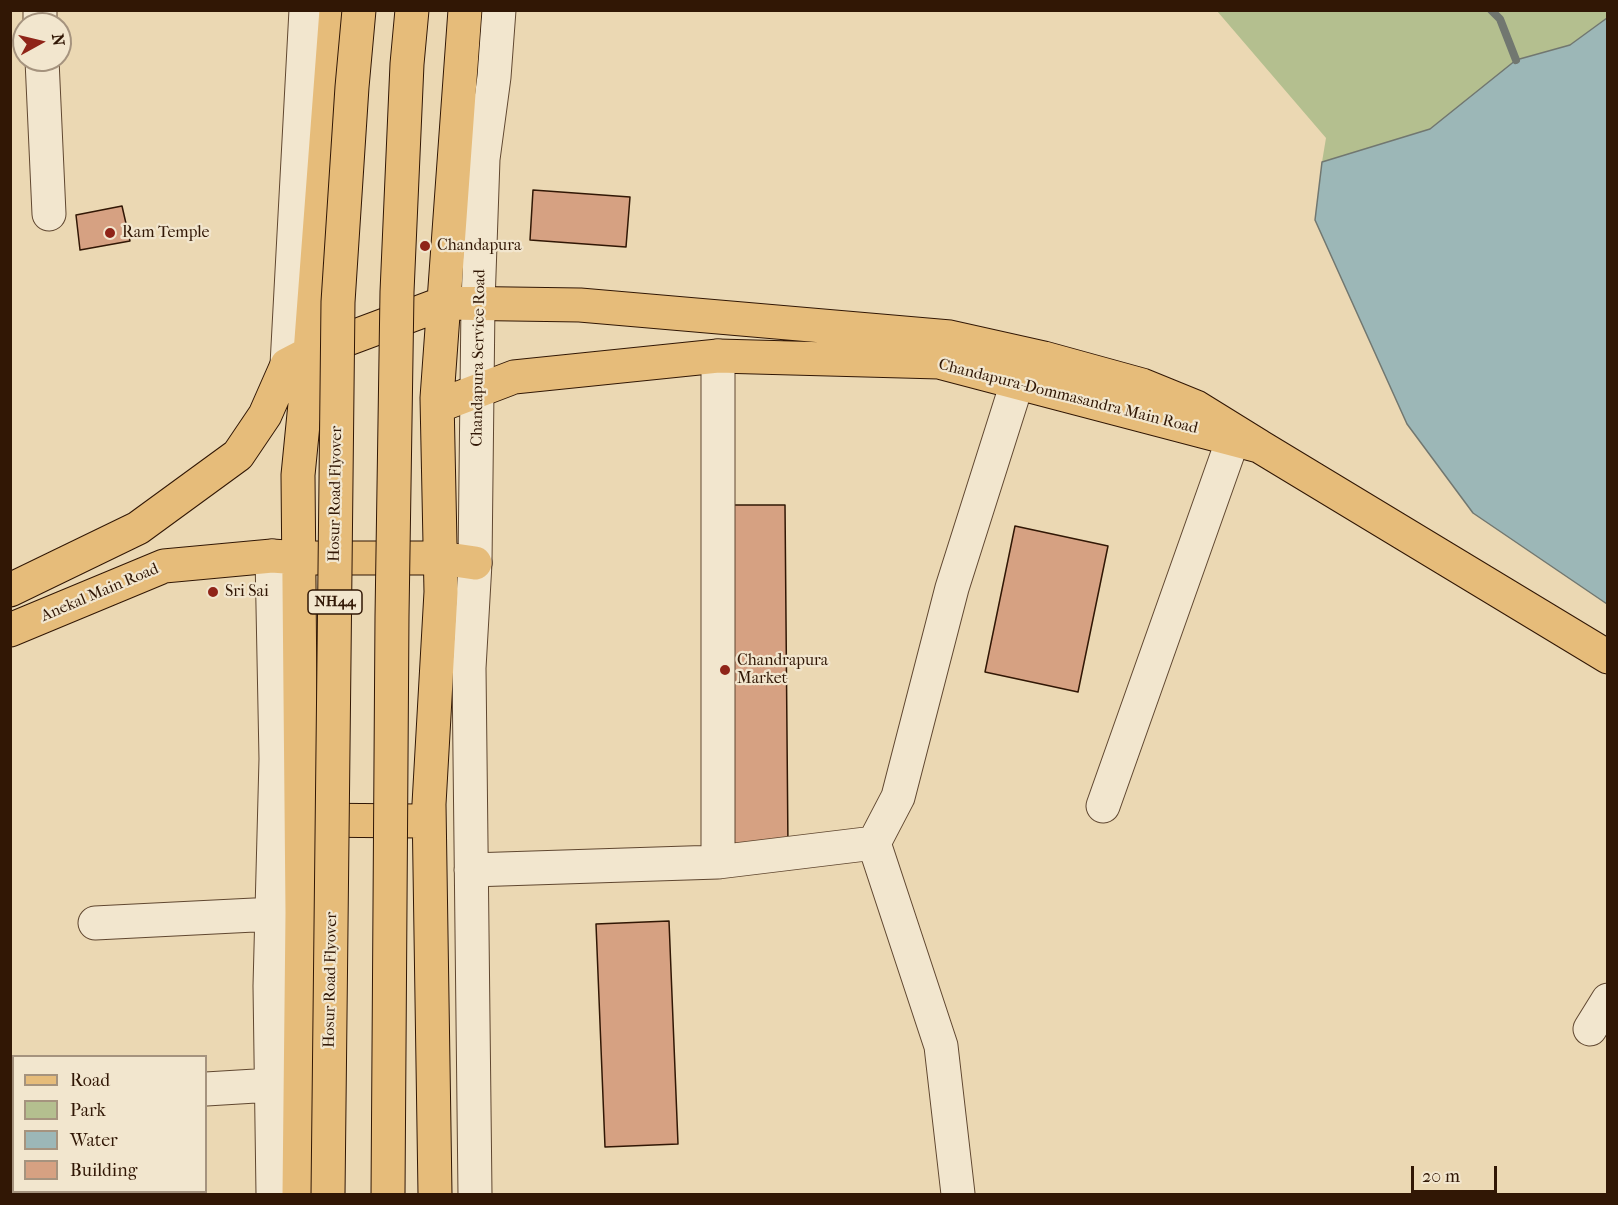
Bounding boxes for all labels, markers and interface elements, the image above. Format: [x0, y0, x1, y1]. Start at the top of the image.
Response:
north arrow [12, 12, 72, 72]
text: N [48, 32, 69, 47]
place label: Ram Temple [122, 223, 209, 243]
marker: Ram Temple [103, 226, 117, 240]
place label: Chandapura [437, 236, 521, 256]
marker: Chandapura [418, 239, 432, 253]
street label: Chandapura Service Road [468, 269, 490, 447]
street label: Chandapura-Dommasandra Main Road [936, 355, 1200, 439]
street label: Hosur Road Flyover [325, 426, 347, 562]
street label: Anekal Main Road [38, 560, 162, 626]
place label: Sri Sai [225, 582, 269, 602]
marker: Sri Sai [206, 585, 220, 599]
road number: NH44 [308, 590, 362, 614]
place label: Chandrapura Market [737, 651, 828, 689]
marker: Chandrapura Market [718, 663, 732, 677]
street label: Hosur Road Flyover [320, 912, 342, 1048]
legend [12, 1055, 207, 1193]
text: Road [70, 1070, 110, 1091]
text: Park [70, 1100, 106, 1121]
text: Water [70, 1130, 118, 1151]
scale bar [1414, 1154, 1500, 1192]
text: Building [70, 1160, 137, 1181]
text: 20 m [1422, 1166, 1460, 1187]

